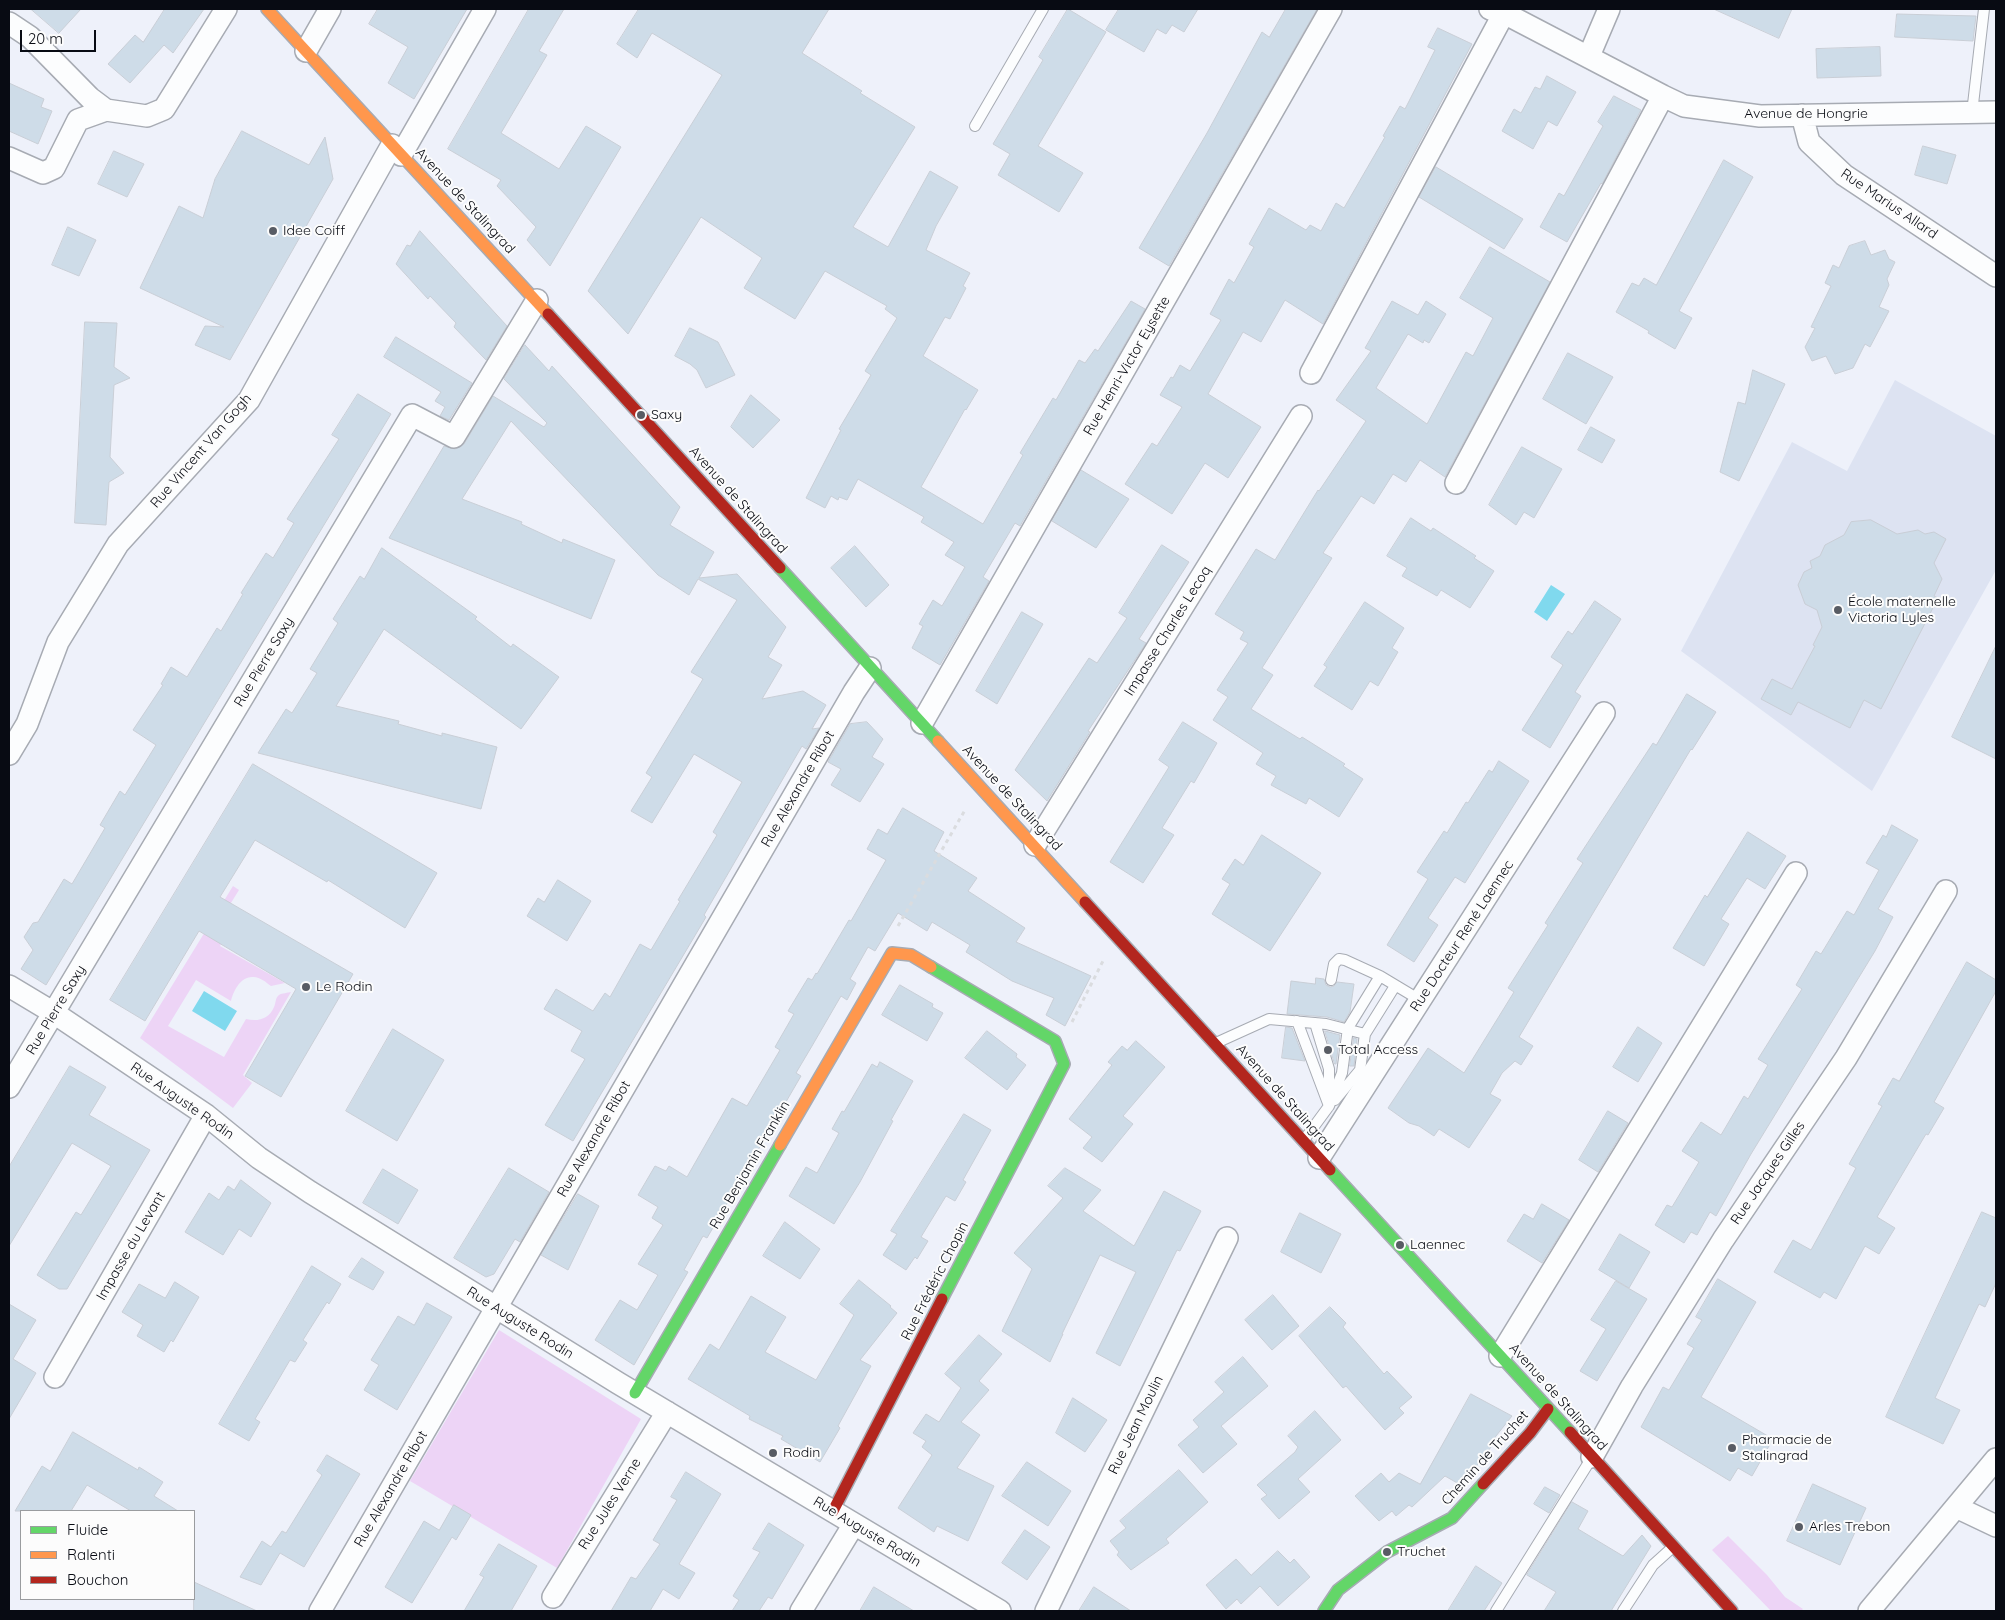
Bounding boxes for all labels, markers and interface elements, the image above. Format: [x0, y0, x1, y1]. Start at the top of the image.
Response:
scale bar [22, 20, 99, 52]
text: 20 m [28, 29, 63, 48]
street label: Avenue de Hongrie [1744, 106, 1868, 122]
street label: Avenue de Stalingrad [412, 145, 518, 257]
street label: Rue Marius Allard [1837, 165, 1941, 243]
place label: Idee Coiff [283, 223, 345, 239]
marker: Idee Coiff [267, 225, 279, 237]
street label: Rue Henri-Victor Eysette [1080, 293, 1174, 439]
street label: Rue Vincent Van Gogh [147, 391, 255, 511]
place label: Saxy [651, 407, 682, 423]
marker: Saxy [635, 409, 647, 421]
street label: Avenue de Stalingrad [686, 443, 790, 557]
street label: Impasse Charles Lecoq [1121, 563, 1215, 699]
place label: École maternelle Victoria Lyles [1848, 594, 1956, 626]
marker: École maternelle Victoria Lyles [1832, 604, 1844, 616]
street label: Rue Pierre Saxy [231, 614, 297, 710]
street label: Rue Alexandre Ribot [758, 728, 838, 850]
street label: Avenue de Stalingrad [959, 742, 1065, 854]
street label: Rue Docteur René Laennec [1407, 857, 1517, 1015]
street label: Rue Pierre Saxy [23, 962, 89, 1058]
place label: Le Rodin [316, 979, 373, 995]
marker: Le Rodin [300, 981, 312, 993]
street label: Avenue de Stalingrad [1233, 1041, 1337, 1155]
place label: Total Access [1338, 1042, 1418, 1058]
marker: Total Access [1322, 1044, 1334, 1056]
street label: Rue Auguste Rodin [127, 1059, 237, 1143]
street label: Rue Alexandre Ribot [554, 1078, 634, 1200]
street label: Rue Benjamin Franklin [706, 1098, 794, 1232]
street label: Rue Jacques Gilles [1727, 1118, 1809, 1228]
street label: Impasse du Levant [93, 1189, 169, 1303]
street label: Rue Frédéric Chopin [898, 1219, 972, 1343]
place label: Laennec [1410, 1237, 1465, 1253]
marker: Laennec [1394, 1239, 1406, 1251]
street label: Rue Auguste Rodin [464, 1283, 576, 1363]
street label: Avenue de Stalingrad [1506, 1340, 1610, 1454]
street label: Rue Jean Moulin [1105, 1373, 1167, 1477]
street label: Chemin de Truchet [1438, 1407, 1532, 1509]
street label: Rue Alexandre Ribot [351, 1428, 431, 1550]
place label: Pharmacie de Stalingrad [1742, 1432, 1832, 1464]
marker: Pharmacie de Stalingrad [1726, 1442, 1738, 1454]
place label: Rodin [783, 1445, 820, 1461]
marker: Rodin [767, 1447, 779, 1459]
street label: Rue Jules Verne [575, 1455, 645, 1553]
street label: Rue Auguste Rodin [810, 1493, 924, 1571]
legend [20, 1510, 195, 1600]
place label: Arles Trebon [1809, 1519, 1890, 1535]
text: Fluide [67, 1520, 108, 1539]
marker: Arles Trebon [1793, 1521, 1805, 1533]
place label: Truchet [1397, 1544, 1446, 1560]
text: Ralenti [67, 1545, 115, 1564]
marker: Truchet [1381, 1546, 1393, 1558]
text: Bouchon [67, 1570, 128, 1589]

